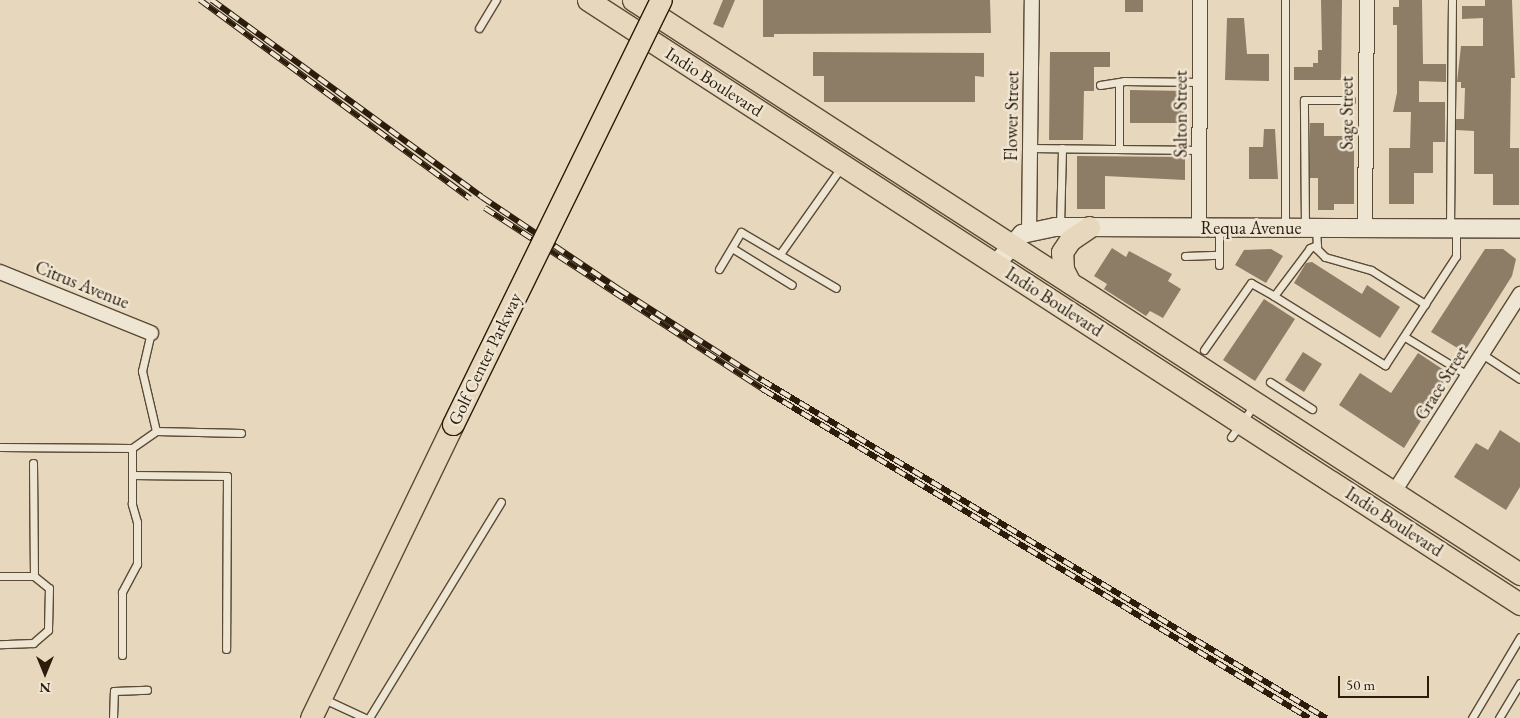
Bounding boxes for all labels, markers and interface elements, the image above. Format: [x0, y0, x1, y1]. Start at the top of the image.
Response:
street label: Indio Boulevard [661, 42, 767, 122]
street label: Salton Street [1170, 70, 1192, 158]
street label: Flower Street [1000, 71, 1024, 161]
street label: Sage Street [1336, 76, 1358, 150]
street label: Requa Avenue [1201, 217, 1301, 239]
street label: Citrus Avenue [32, 256, 132, 314]
street label: Indio Boulevard [1001, 262, 1107, 342]
street label: Golf Center Parkway [444, 289, 526, 429]
street label: Grace Street [1411, 342, 1473, 424]
street label: Indio Boulevard [1341, 482, 1447, 562]
north arrow [20, 648, 70, 698]
scale bar [1340, 666, 1431, 698]
text: 50 m [1346, 675, 1375, 694]
text: N [39, 679, 51, 697]

